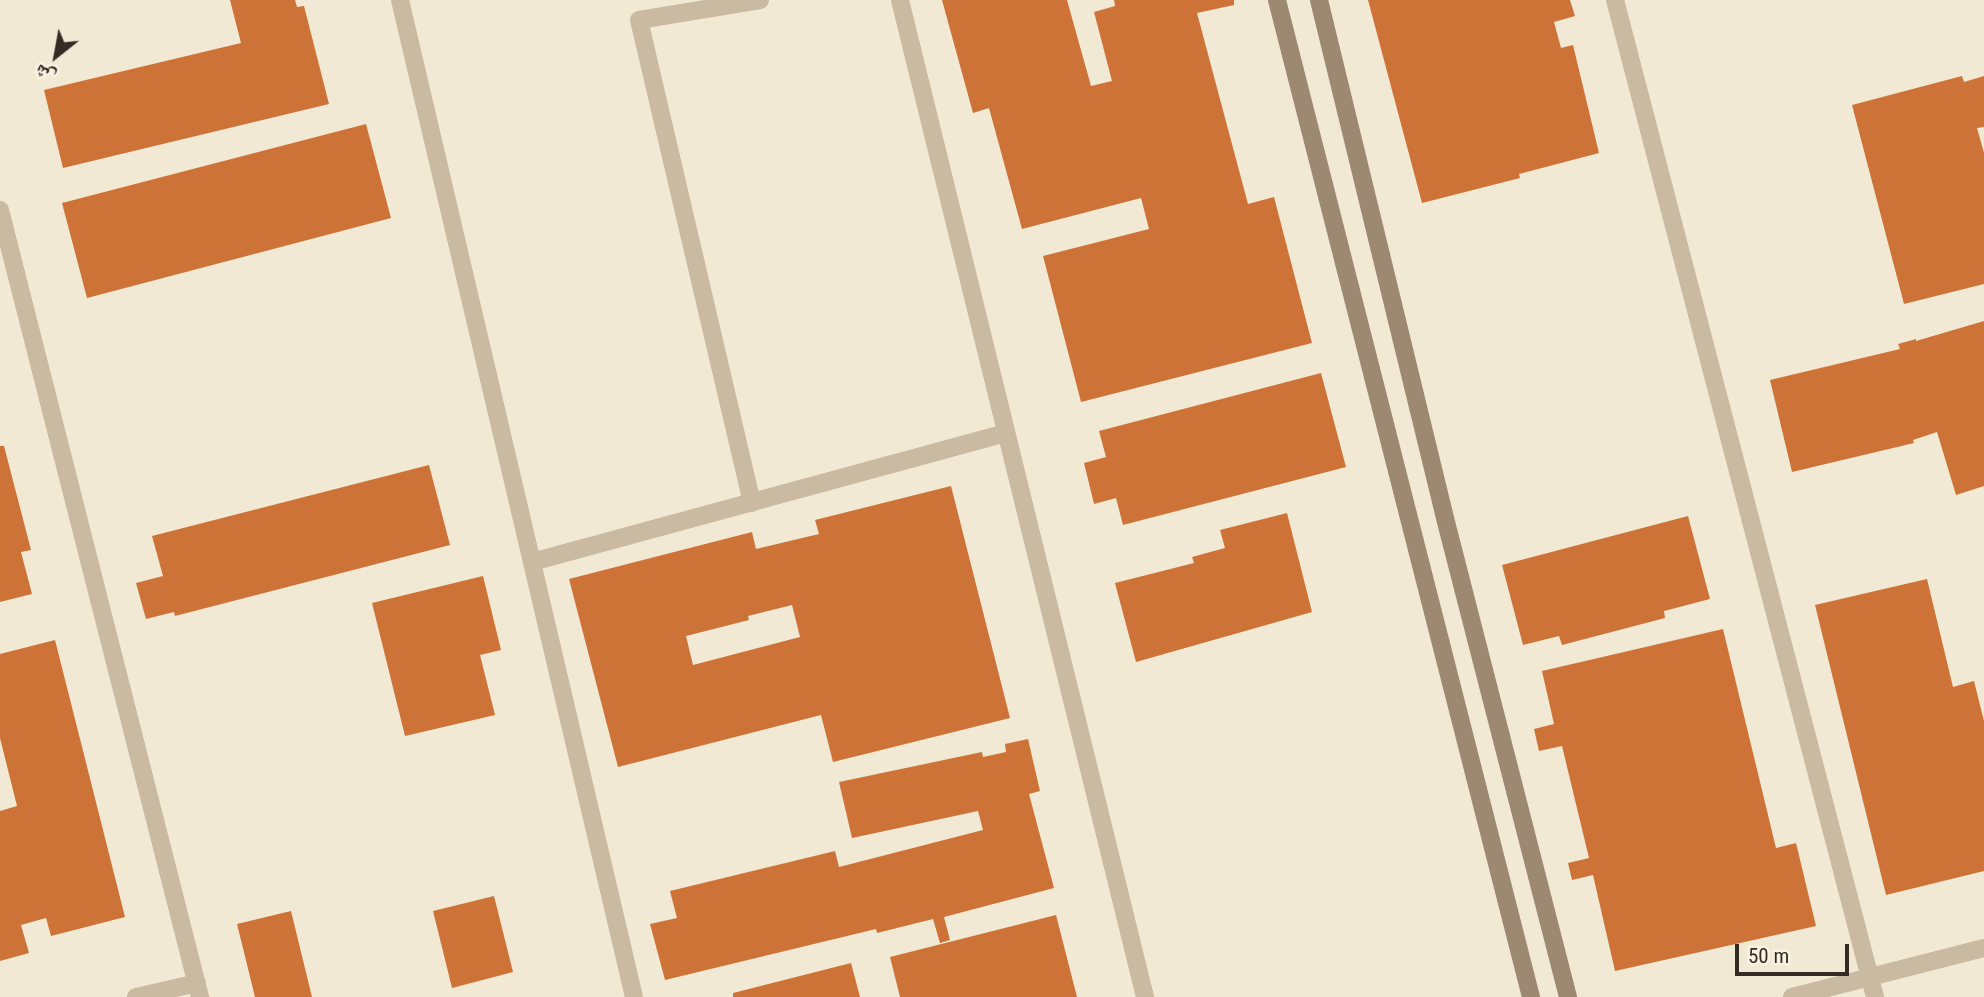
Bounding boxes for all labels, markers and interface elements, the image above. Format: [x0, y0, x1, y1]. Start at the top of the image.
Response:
north arrow [21, 21, 91, 91]
text: ش [30, 59, 60, 89]
scale bar [1739, 930, 1853, 974]
text: 50 m [1748, 944, 1789, 968]

